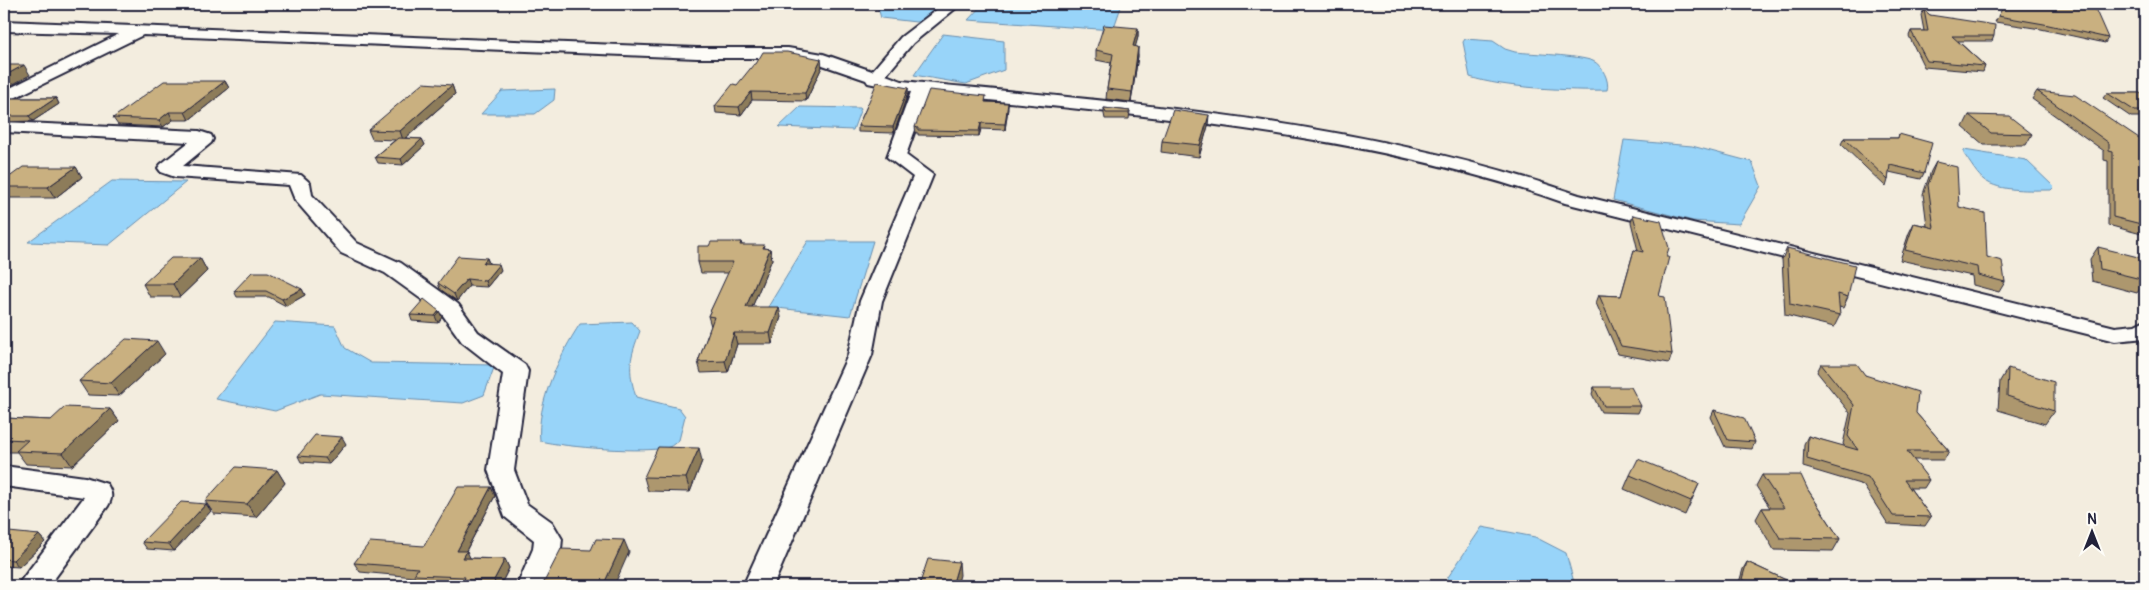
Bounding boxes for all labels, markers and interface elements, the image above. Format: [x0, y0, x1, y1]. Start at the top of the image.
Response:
north arrow [2066, 508, 2116, 558]
text: N [2087, 511, 2097, 528]

